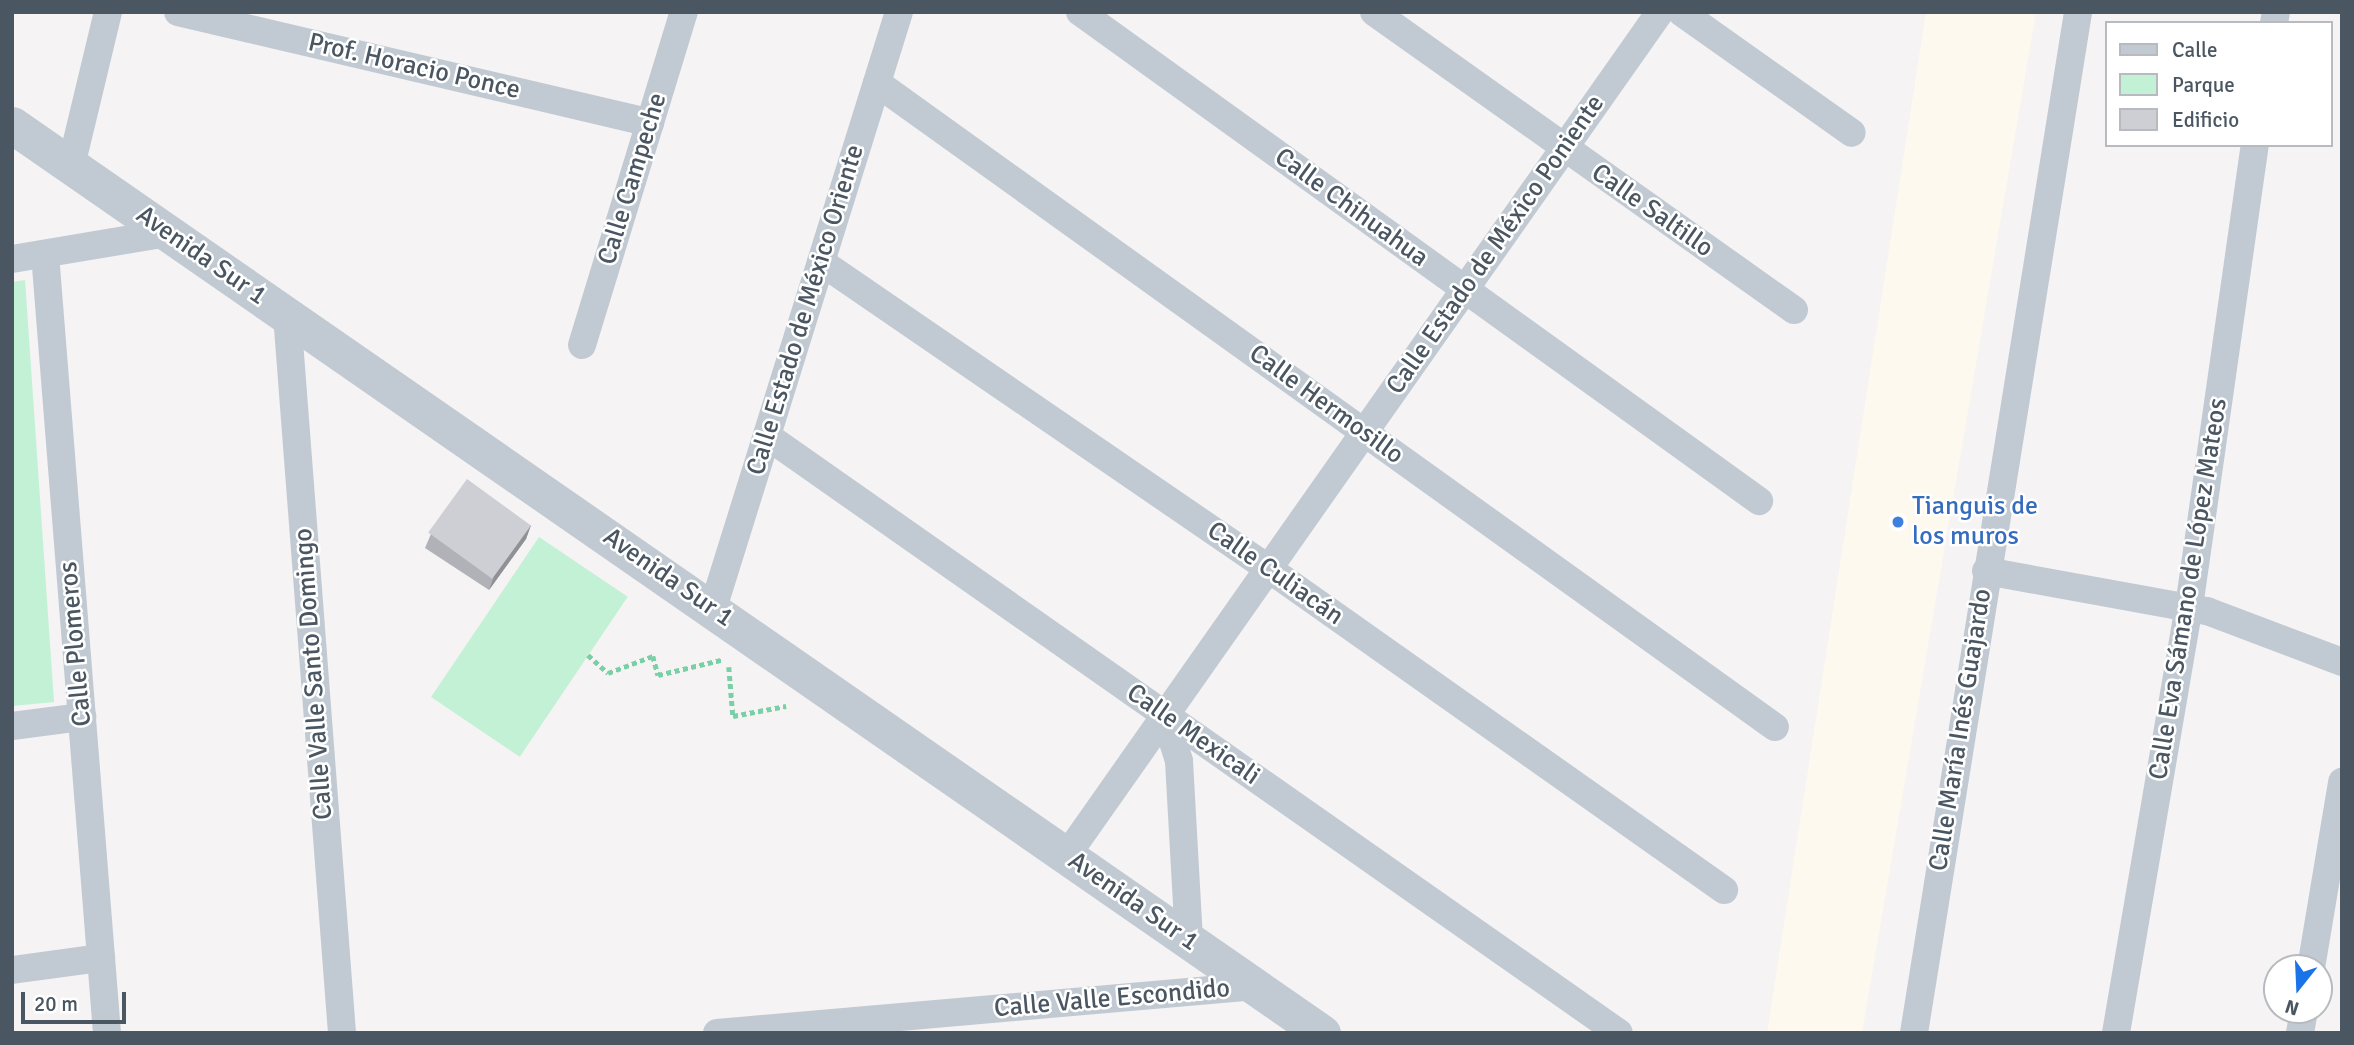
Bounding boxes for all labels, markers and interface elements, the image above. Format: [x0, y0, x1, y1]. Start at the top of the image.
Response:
legend [2106, 21, 2333, 147]
street label: Prof. Horacio Ponce [305, 27, 523, 107]
text: Calle [2172, 37, 2218, 63]
text: Parque [2172, 72, 2235, 98]
street label: Calle Campeche [592, 89, 674, 269]
street label: Calle Estado de México Poniente [1380, 89, 1612, 401]
text: Edificio [2172, 107, 2239, 133]
street label: Calle Estado de México Oriente [741, 141, 871, 479]
street label: Calle Chihuahua [1268, 142, 1434, 274]
street label: Calle Saltillo [1585, 158, 1719, 264]
street label: Avenida Sur 1 [130, 200, 272, 312]
street label: Calle Hermosillo [1243, 339, 1409, 471]
street label: Calle Eva Sámano de López Mateos [2143, 396, 2235, 782]
place label: Tianguis de los muros [1912, 491, 2038, 552]
marker: Tianguis de los muros [1890, 514, 1906, 530]
street label: Calle Culiacán [1201, 516, 1349, 632]
street label: Avenida Sur 1 [597, 522, 739, 634]
street label: Calle Valle Santo Domingo [288, 527, 340, 821]
street label: Calle Plomeros [53, 560, 99, 728]
street label: Calle María Inés Guajardo [1923, 587, 1999, 873]
street label: Calle Mexicali [1120, 678, 1266, 792]
street label: Avenida Sur 1 [1062, 846, 1204, 958]
north arrow [2263, 954, 2333, 1024]
street label: Calle Valle Escondido [993, 973, 1231, 1025]
scale bar [24, 978, 130, 1022]
text: 20 m [34, 991, 78, 1017]
text: N [2282, 994, 2302, 1021]

